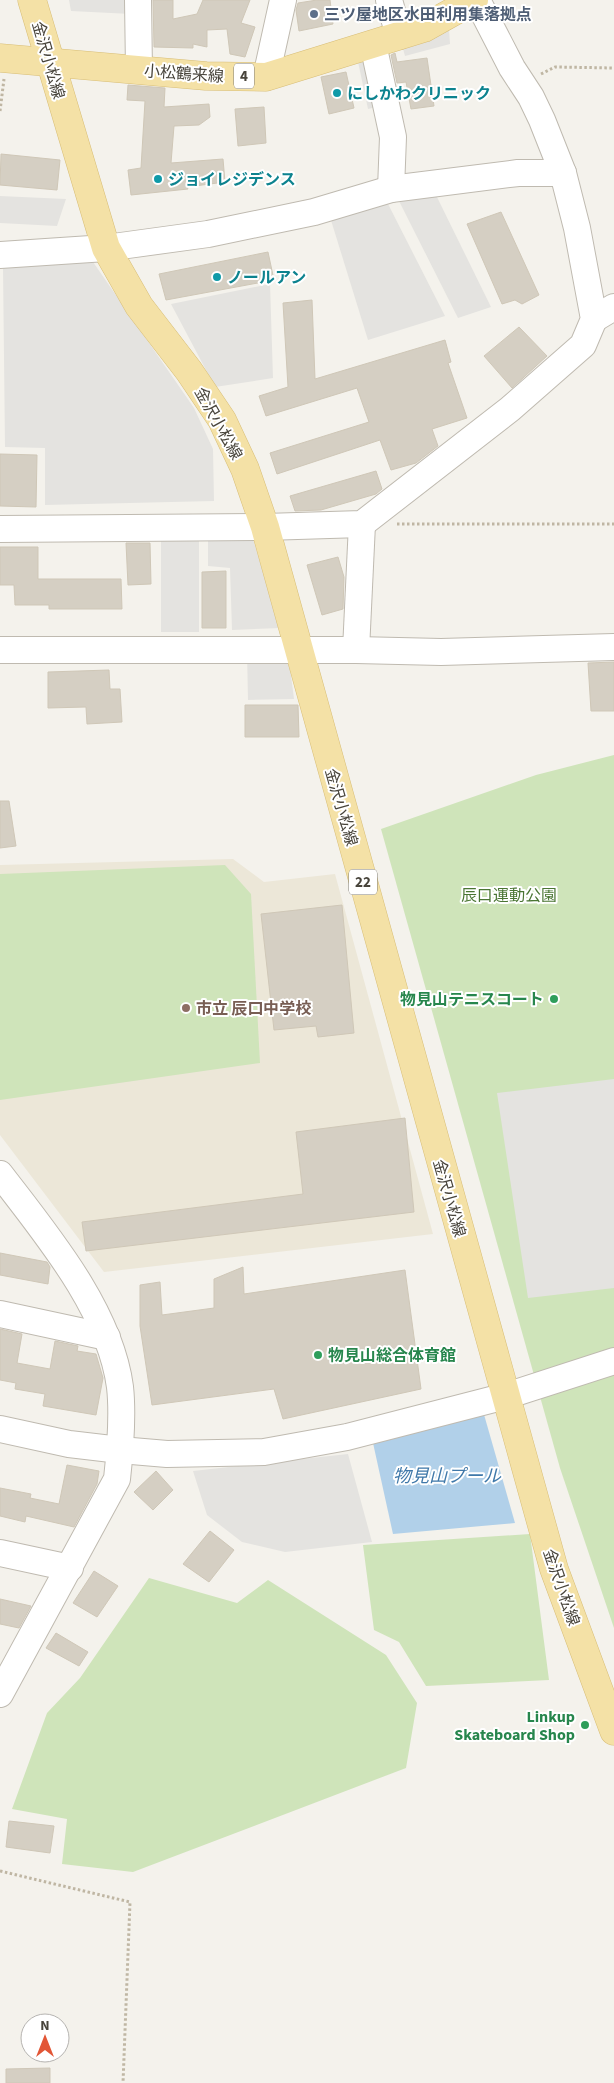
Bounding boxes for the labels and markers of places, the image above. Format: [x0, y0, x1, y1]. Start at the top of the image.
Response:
place label: 三ツ屋地区水田利用集落拠点 [324, 4, 532, 26]
marker: 三ツ屋地区水田利用集落拠点 [308, 8, 320, 20]
place label: にしかわクリニック [347, 83, 491, 105]
marker: にしかわクリニック [331, 87, 343, 99]
place label: ジョイレジデンス [168, 169, 296, 191]
marker: ジョイレジデンス [152, 173, 164, 185]
place label: ノールアン [227, 267, 306, 289]
marker: ノールアン [211, 271, 223, 283]
place label: 物見山テニスコート [400, 989, 544, 1011]
marker: 物見山テニスコート [548, 993, 560, 1005]
place label: 市立 辰口中学校 [196, 998, 311, 1020]
marker: 市立 辰口中学校 [180, 1002, 192, 1014]
place label: 物見山総合体育館 [328, 1345, 456, 1367]
marker: 物見山総合体育館 [312, 1349, 324, 1361]
place label: Linkup Skateboard Shop [454, 1706, 575, 1746]
marker: Linkup Skateboard Shop [579, 1719, 591, 1731]

